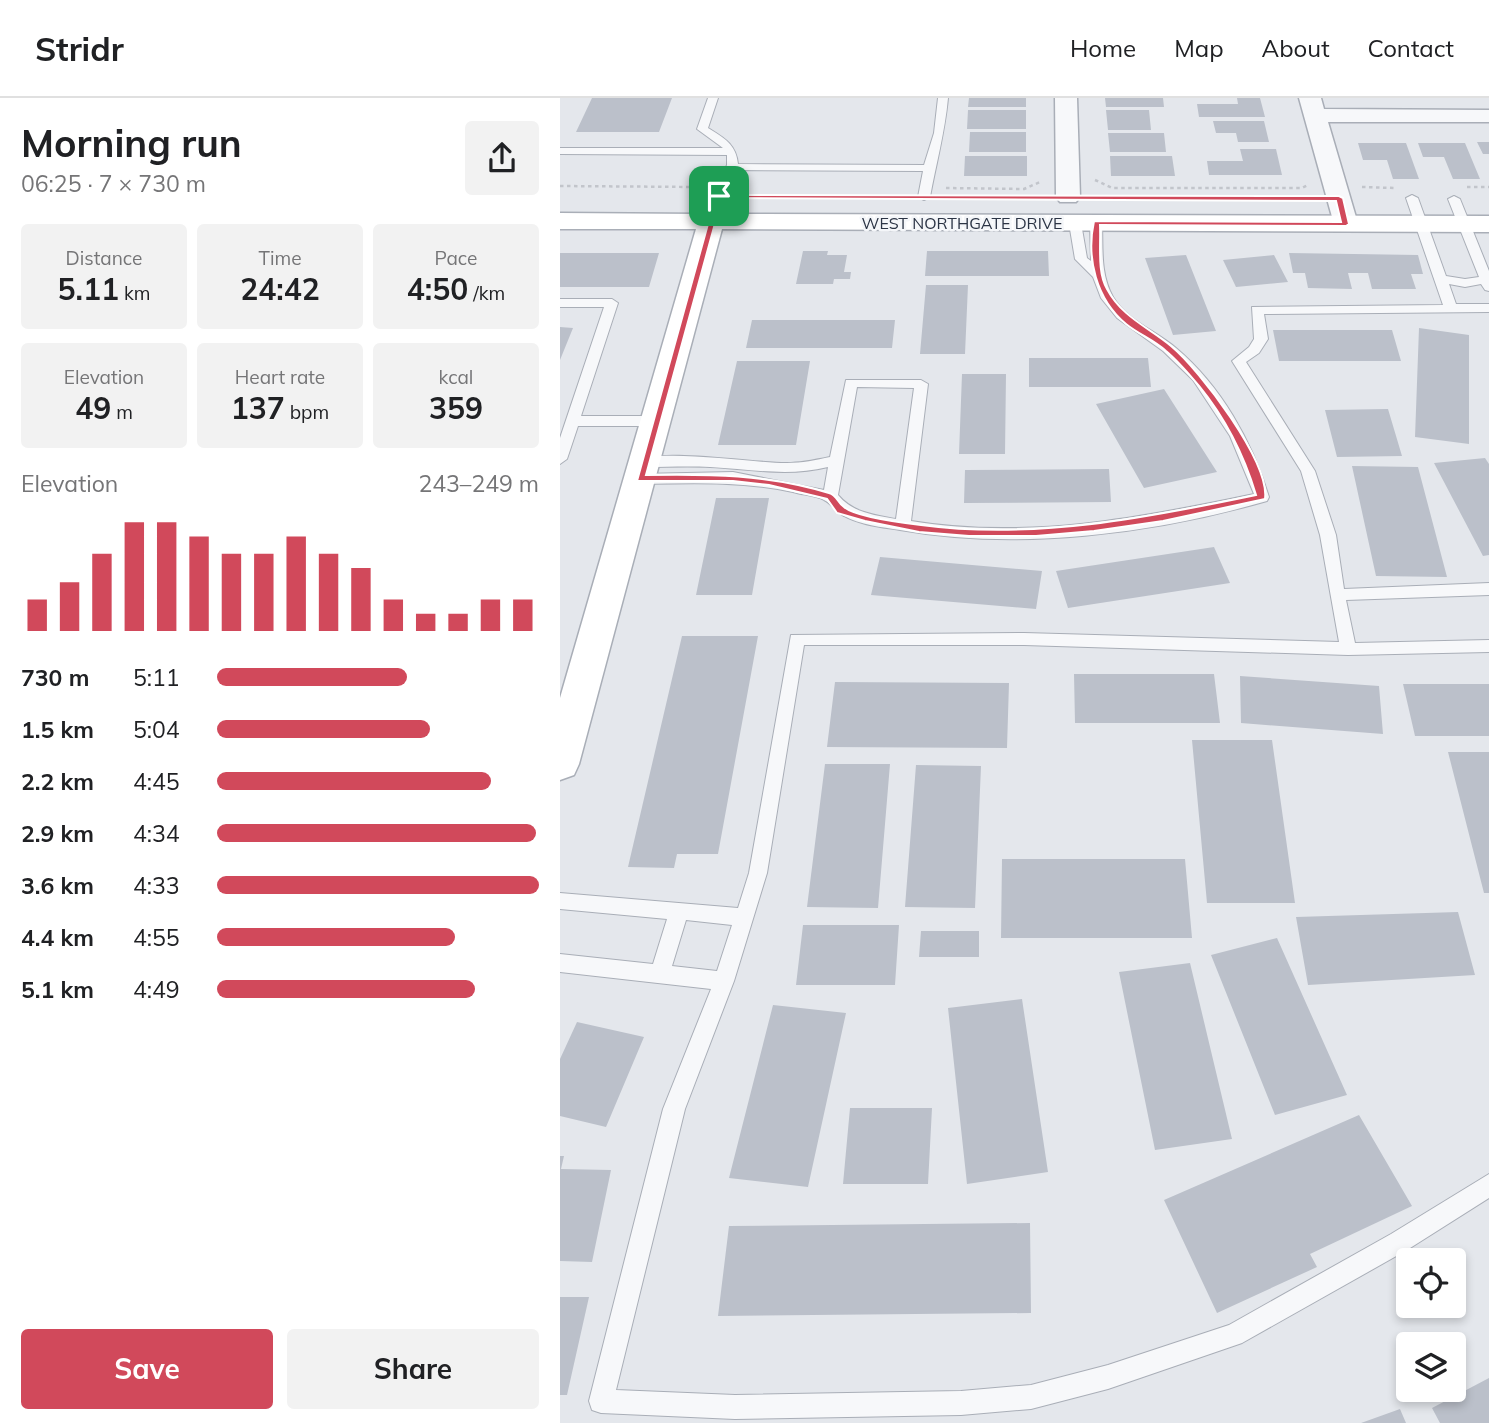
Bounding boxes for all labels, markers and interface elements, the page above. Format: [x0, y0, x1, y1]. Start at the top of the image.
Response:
text: Stridr [35, 28, 124, 69]
text: Home [1070, 33, 1136, 63]
text: Map [1174, 33, 1224, 63]
text: About [1262, 33, 1330, 63]
text: Contact [1368, 33, 1454, 63]
text: Morning run [21, 119, 242, 167]
button: share [465, 121, 539, 195]
pin [689, 166, 749, 226]
text: 06:25 · 7 × 730 m [21, 169, 206, 198]
icon: arrive [700, 177, 738, 215]
street label: WEST NORTHGATE DRIVE [862, 213, 1062, 233]
text: Distance [66, 246, 142, 270]
text: Time [258, 246, 302, 270]
text: Pace [435, 246, 477, 270]
text: 5.11 [58, 270, 119, 308]
text: 24:42 [240, 270, 320, 308]
text: 4:50 [407, 270, 468, 308]
text: km [119, 281, 150, 305]
text: /km [468, 281, 505, 305]
text: Elevation [64, 365, 144, 389]
text: Heart rate [235, 365, 325, 389]
text: kcal [439, 365, 473, 389]
text: 49 [75, 389, 111, 427]
text: 137 [231, 389, 285, 427]
text: 359 [429, 389, 483, 427]
text: m [111, 400, 133, 424]
text: bpm [285, 400, 329, 424]
text: Elevation [21, 469, 118, 498]
text: 243–249 m [418, 469, 539, 498]
text: 730 m [21, 663, 89, 692]
text: 5:11 [133, 663, 180, 692]
text: 1.5 km [21, 715, 94, 744]
text: 5:04 [133, 715, 180, 744]
text: 2.2 km [21, 767, 94, 796]
text: 4:45 [133, 767, 180, 796]
text: 2.9 km [21, 819, 94, 848]
text: 4:34 [133, 819, 180, 848]
text: 3.6 km [21, 871, 94, 900]
text: 4:33 [133, 871, 180, 900]
text: 4.4 km [21, 923, 94, 952]
text: 4:55 [133, 923, 180, 952]
text: 5.1 km [21, 975, 94, 1004]
text: 4:49 [133, 975, 180, 1004]
map controls [1396, 1248, 1466, 1402]
button: locate [1396, 1248, 1466, 1318]
button: Save [21, 1329, 273, 1409]
button: Share [287, 1329, 539, 1409]
button: layers [1396, 1332, 1466, 1402]

